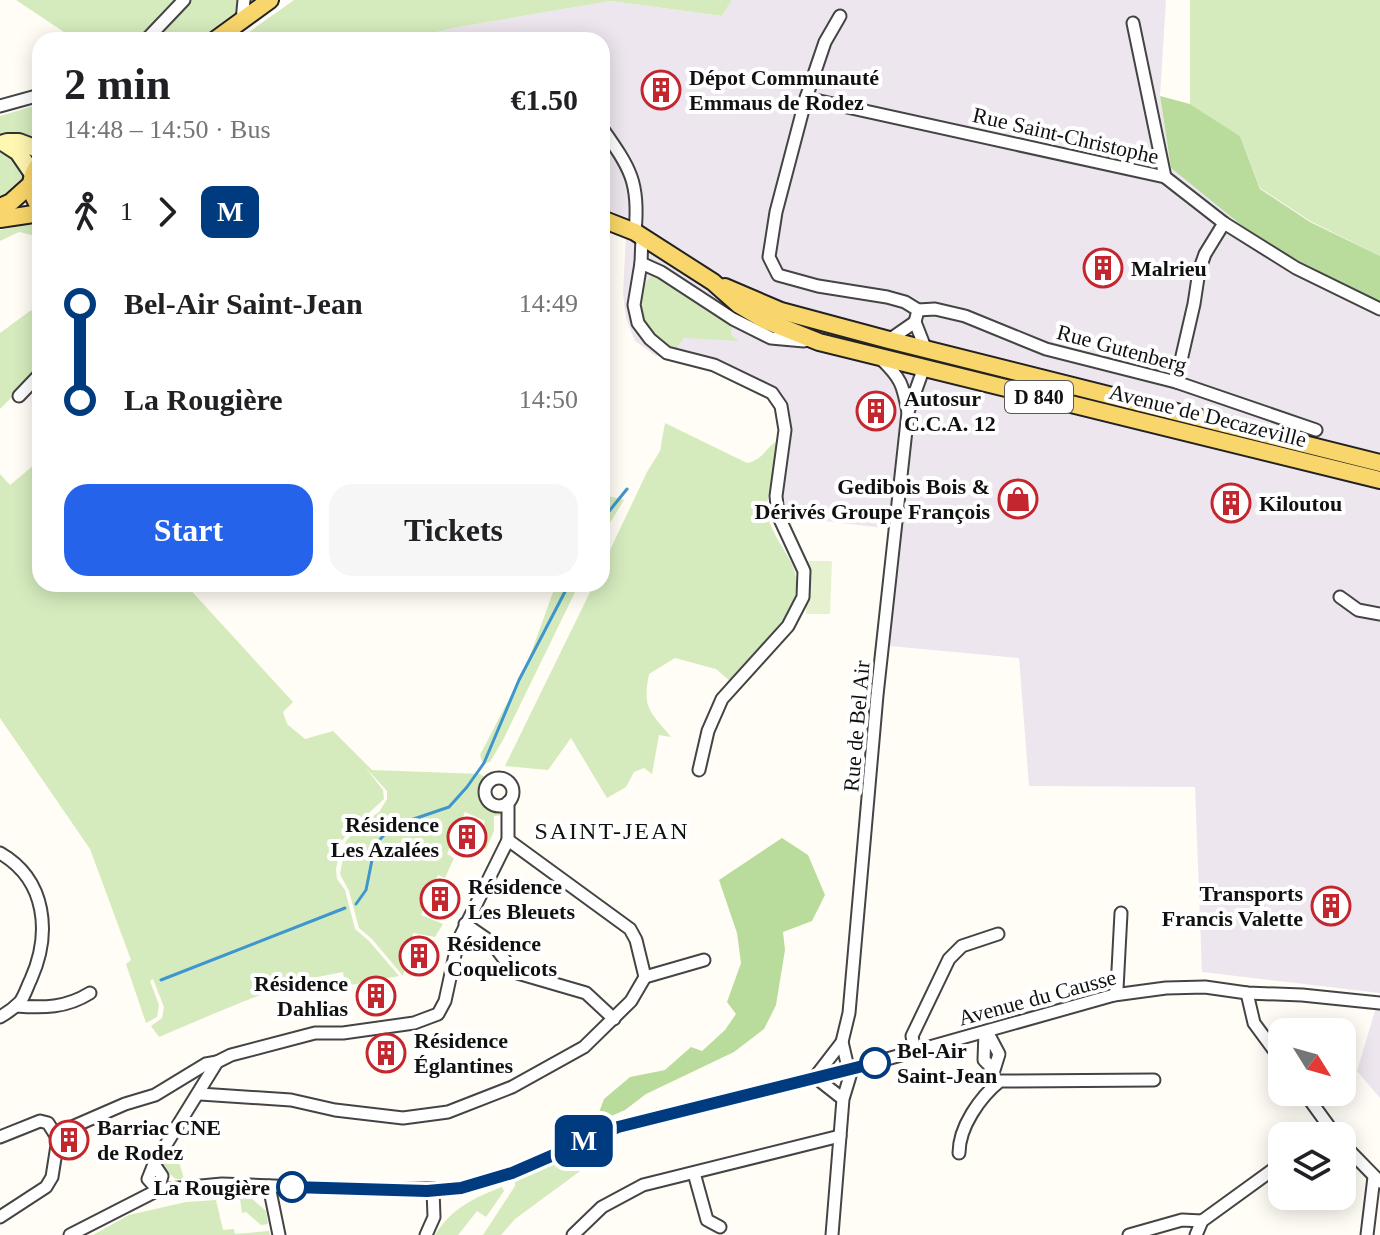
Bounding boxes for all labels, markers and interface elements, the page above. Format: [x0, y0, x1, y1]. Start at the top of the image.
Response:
text: 2 min [64, 60, 170, 109]
place label: Dépot Communauté Emmaus de Rodez [689, 65, 879, 115]
building icon: Dépot Communauté Emmaus de Rodez [640, 69, 682, 111]
text: €1.50 [511, 83, 578, 116]
street label: Rue Saint-Christophe [970, 102, 1161, 169]
text: 14:48 – 14:50 · Bus [64, 115, 271, 144]
icon: walk [64, 190, 108, 234]
icon: forward [145, 190, 189, 234]
text: M [217, 196, 243, 227]
text: 1 [120, 197, 133, 226]
building icon: Malrieu [1082, 247, 1124, 289]
place label: Malrieu [1131, 256, 1207, 281]
text: Bel-Air Saint-Jean [124, 287, 363, 320]
text: 14:49 [519, 289, 578, 318]
street label: Rue Gutenberg [1054, 319, 1190, 378]
street label: Avenue de Decazeville [1107, 379, 1309, 452]
road number: D 840 [1005, 381, 1073, 413]
text: La Rougière [124, 383, 283, 416]
text: 14:50 [519, 385, 578, 414]
place label: Autosur C.C.A. 12 [904, 386, 996, 436]
building icon: Autosur C.C.A. 12 [855, 390, 897, 432]
place label: Gedibois Bois & Dérivés Groupe François [755, 474, 990, 524]
shop icon: Gedibois Bois & Dérivés Groupe François [997, 478, 1039, 520]
building icon: Kiloutou [1210, 482, 1252, 524]
button: Start [64, 484, 313, 576]
button: Tickets [329, 484, 578, 576]
place label: Kiloutou [1259, 491, 1342, 516]
street label: Rue de Bel Air [838, 659, 875, 793]
place label: Résidence Les Azalées [331, 812, 439, 862]
building icon: Résidence Les Azalées [446, 816, 488, 858]
district label: SAINT-JEAN [534, 818, 690, 844]
place label: Résidence Les Bleuets [468, 874, 575, 924]
building icon: Résidence Les Bleuets [419, 878, 461, 920]
place label: Transports Francis Valette [1162, 881, 1303, 931]
building icon: Transports Francis Valette [1310, 885, 1352, 927]
place label: Résidence Coquelicots [447, 931, 557, 981]
building icon: Résidence Coquelicots [398, 935, 440, 977]
street label: Avenue du Causse [956, 964, 1119, 1031]
place label: Résidence Dahlias [254, 971, 348, 1021]
building icon: Résidence Dahlias [355, 975, 397, 1017]
north arrow [1268, 1018, 1356, 1106]
map controls [1268, 1018, 1356, 1210]
place label: Résidence Églantines [414, 1028, 513, 1078]
building icon: Résidence Églantines [365, 1032, 407, 1074]
place label: Bel-Air Saint-Jean [897, 1038, 997, 1088]
marker: Bel-Air Saint-Jean [860, 1048, 890, 1078]
place label: Barriac CNE de Rodez [97, 1115, 221, 1165]
line badge: M [558, 1115, 610, 1167]
building icon: Barriac CNE de Rodez [48, 1119, 90, 1161]
button: layers [1268, 1122, 1356, 1210]
text: M [571, 1125, 597, 1156]
marker: La Rougière [277, 1172, 307, 1202]
place label: La Rougière [154, 1175, 270, 1200]

